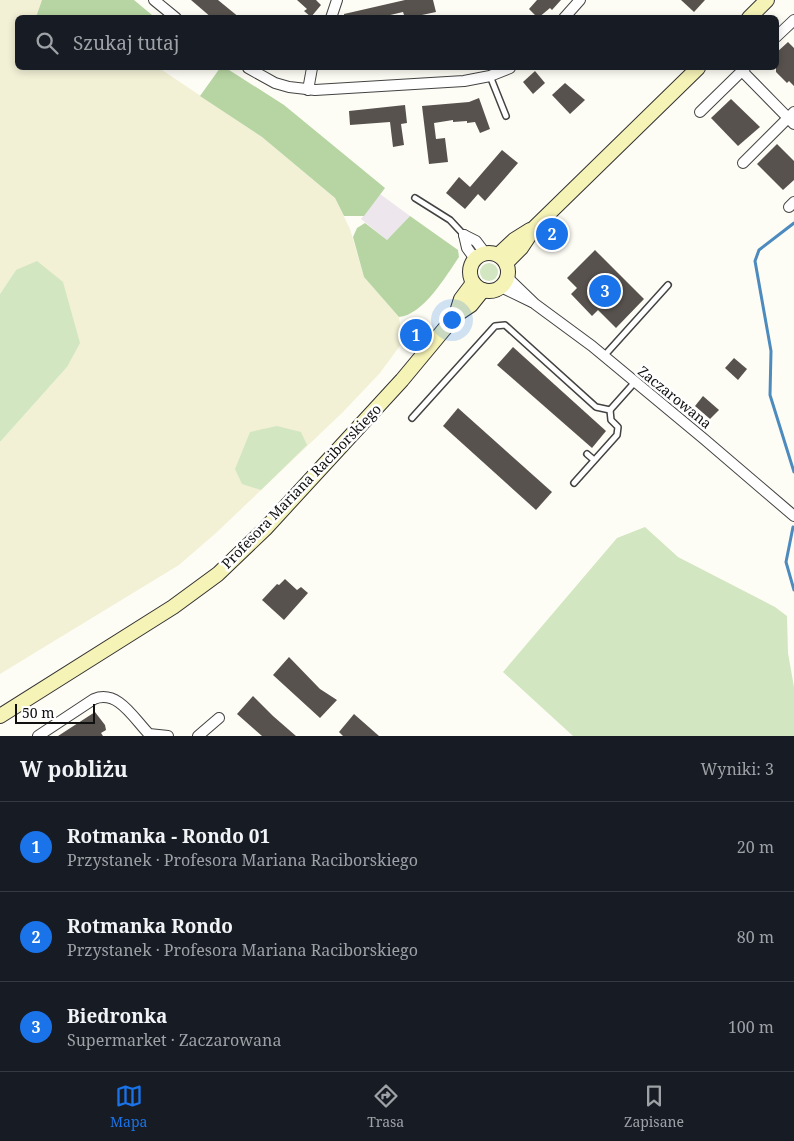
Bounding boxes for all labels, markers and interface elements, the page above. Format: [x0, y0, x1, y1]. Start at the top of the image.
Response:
search box [15, 15, 779, 70]
icon: search [33, 29, 61, 57]
text: Szukaj tutaj [73, 30, 179, 56]
pin: 2 [536, 215, 568, 253]
pin: 3 [589, 272, 621, 310]
your location [439, 307, 465, 333]
pin: 1 [400, 316, 432, 354]
street label: Zaczarowana [634, 361, 716, 433]
street label: Profesora Mariana Raciborskiego [217, 399, 385, 573]
scale bar [15, 701, 95, 724]
text: 50 m [22, 703, 55, 722]
text: W pobliżu [20, 755, 128, 783]
text: Wyniki: 3 [701, 758, 774, 780]
text: Rotmanka - Rondo 01 [67, 823, 270, 849]
text: 1 [31, 836, 41, 858]
text: 20 m [737, 836, 774, 858]
text: Przystanek · Profesora Mariana Raciborskiego [67, 849, 418, 871]
text: Rotmanka Rondo [67, 913, 233, 939]
text: 2 [31, 926, 41, 948]
text: 80 m [737, 926, 774, 948]
text: Przystanek · Profesora Mariana Raciborskiego [67, 939, 418, 961]
text: Biedronka [67, 1003, 167, 1029]
text: 3 [31, 1016, 41, 1038]
text: 100 m [728, 1016, 774, 1038]
text: Supermarket · Zaczarowana [67, 1029, 281, 1051]
tab: Mapa [110, 1082, 147, 1131]
tab: Trasa [367, 1082, 404, 1131]
tab: Zapisane [624, 1082, 684, 1131]

